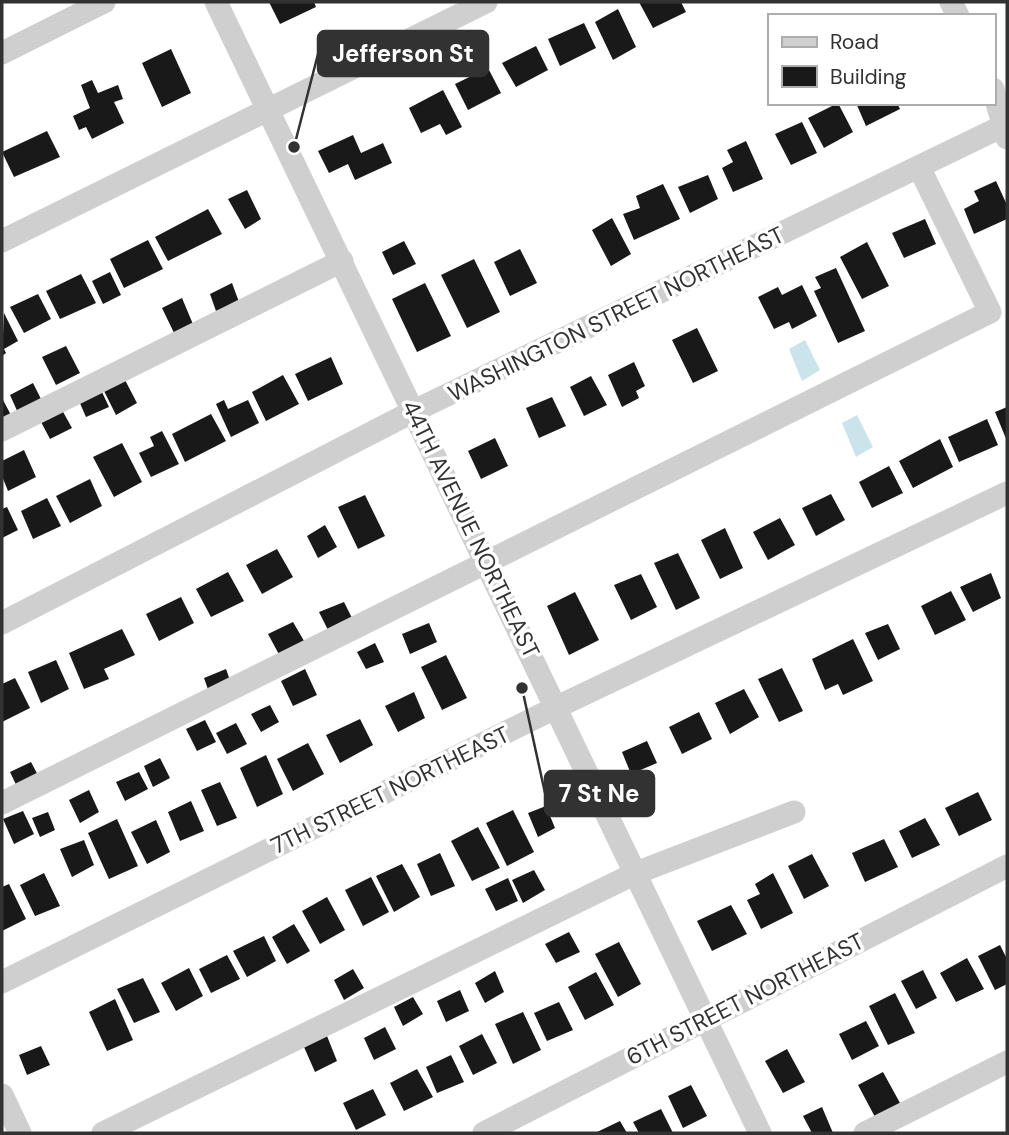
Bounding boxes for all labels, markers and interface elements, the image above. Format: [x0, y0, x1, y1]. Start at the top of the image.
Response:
legend [768, 14, 995, 105]
text: Road [830, 28, 879, 56]
callout: Jefferson St [318, 31, 488, 76]
text: Jefferson St [332, 38, 474, 69]
text: Building [830, 63, 907, 91]
street label: WASHINGTON STREET NORTHEAST [443, 219, 789, 409]
street label: 44TH AVENUE NORTHEAST [395, 395, 547, 663]
street label: 7TH STREET NORTHEAST [266, 719, 514, 861]
callout: 7 St Ne [545, 771, 654, 816]
text: 7 St Ne [559, 778, 640, 809]
street label: 6TH STREET NORTHEAST [621, 926, 869, 1072]

